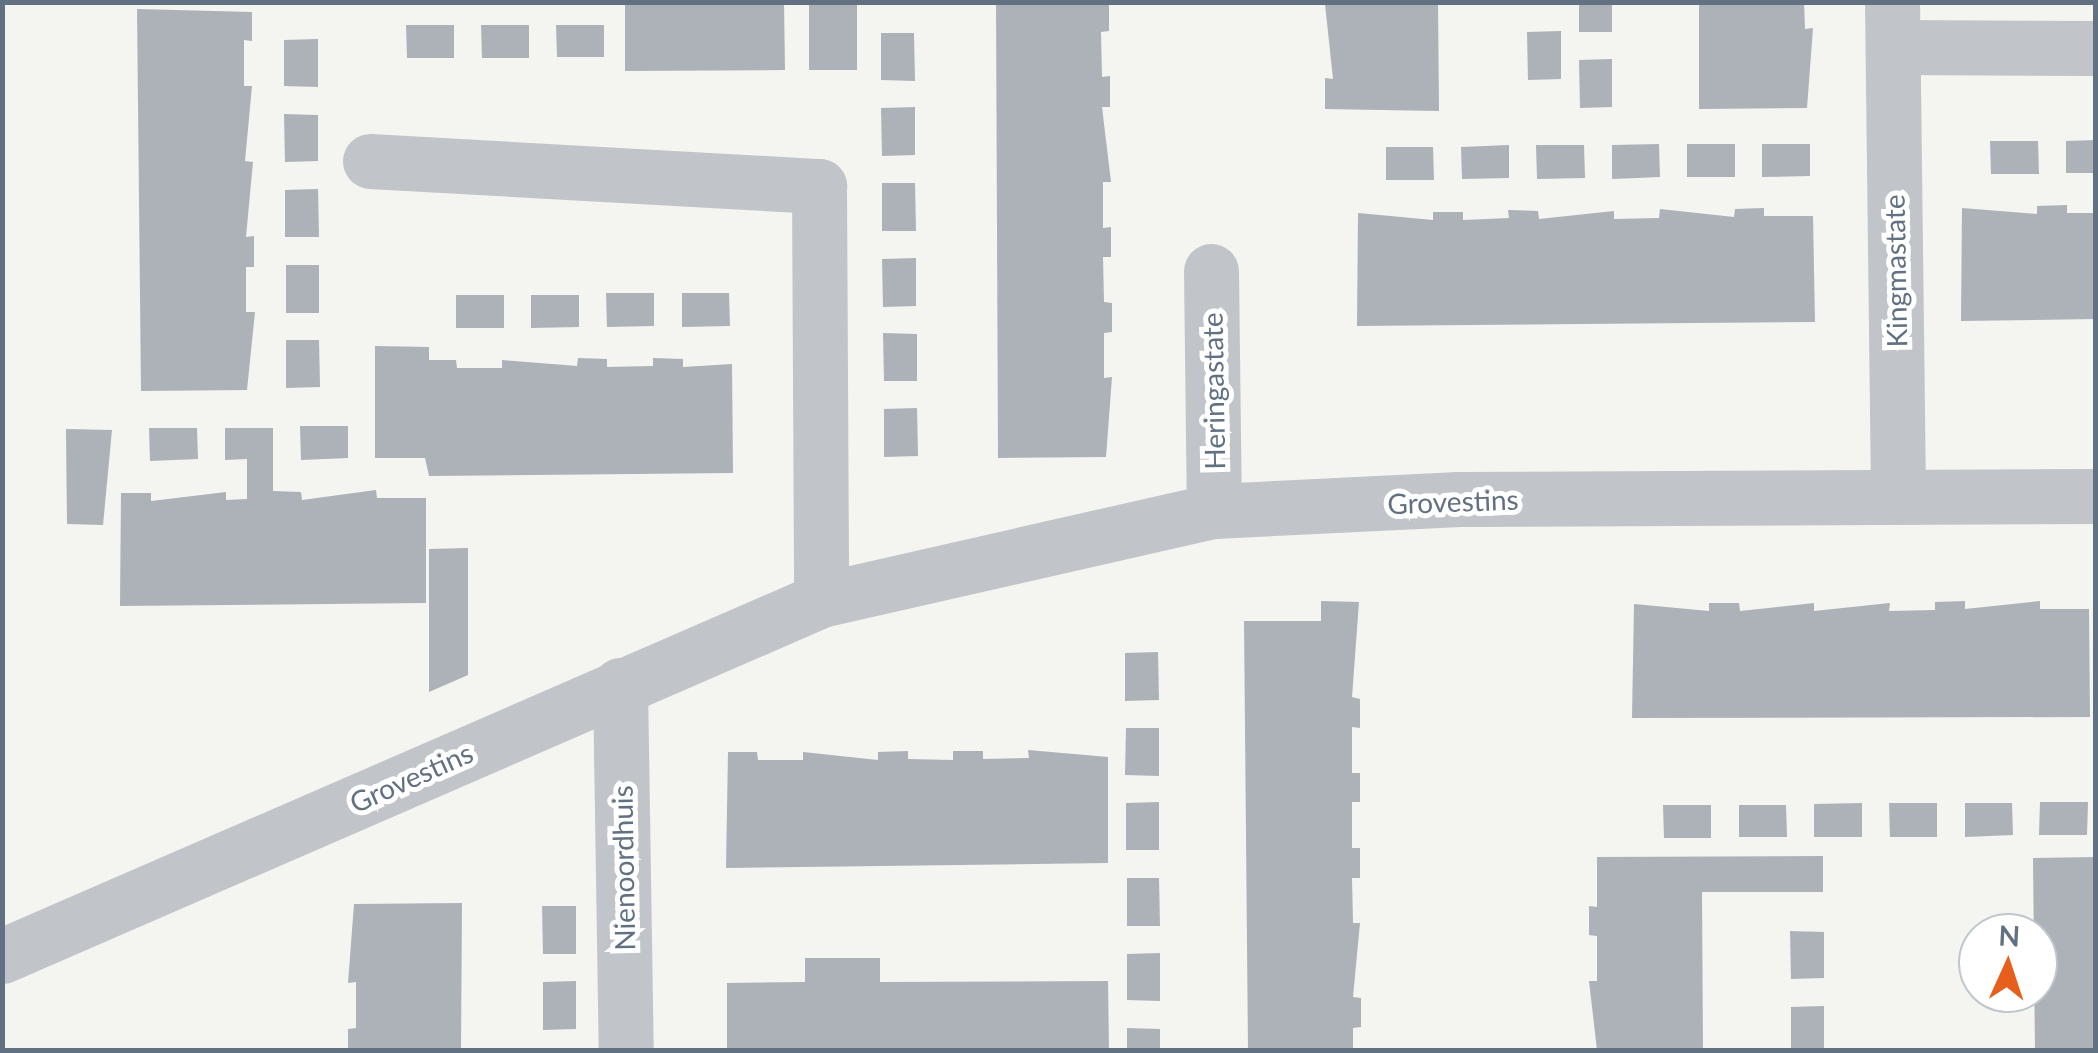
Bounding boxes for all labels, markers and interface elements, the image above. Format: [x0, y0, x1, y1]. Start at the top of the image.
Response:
street label: Kingmastate [1877, 194, 1913, 348]
street label: Heringastate [1195, 312, 1231, 470]
street label: Grovestins [1387, 482, 1519, 520]
street label: Grovestins [344, 735, 478, 819]
street label: Nienoordhuis [605, 785, 641, 951]
north arrow [1958, 913, 2058, 1013]
text: N [1998, 917, 2021, 953]

